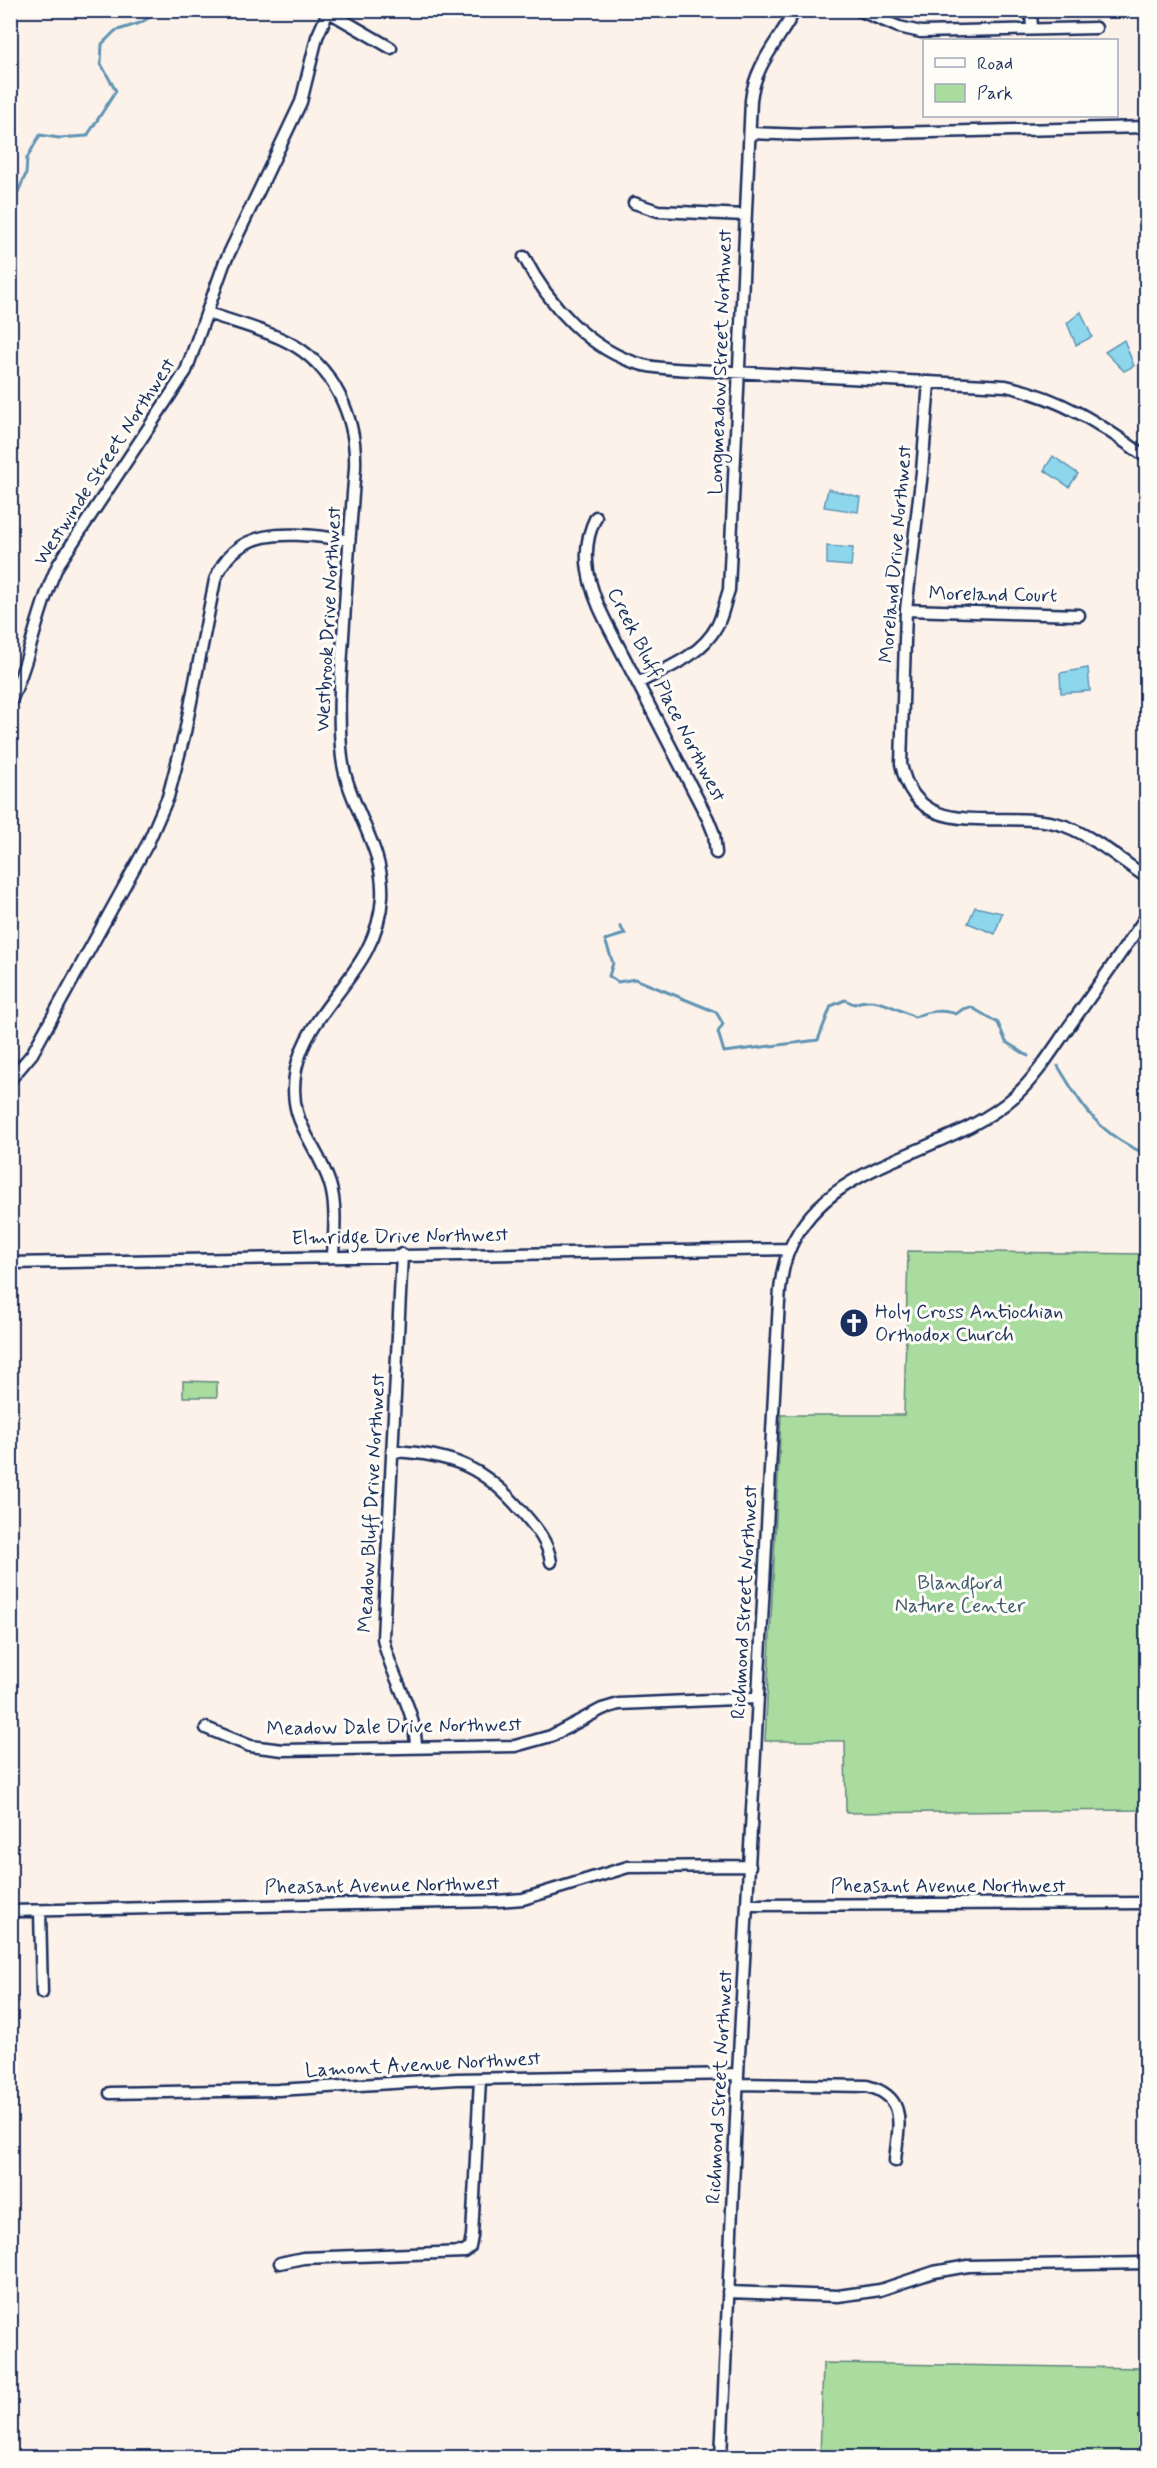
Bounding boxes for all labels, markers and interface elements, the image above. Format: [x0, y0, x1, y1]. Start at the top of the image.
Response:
legend [923, 39, 1118, 117]
text: Road [977, 52, 1013, 76]
text: Park [977, 82, 1013, 106]
street label: Longmeadow Street Northwest [703, 229, 740, 495]
street label: Westwinde Street Northwest [28, 353, 183, 571]
street label: Moreland Drive Northwest [873, 444, 919, 664]
street label: Westbrook Drive Northwest [310, 505, 348, 733]
street label: Moreland Court [928, 580, 1058, 610]
street label: Creek Bluff Place Northwest [600, 583, 732, 807]
street label: Elmridge Drive Northwest [291, 1222, 509, 1254]
place label: Holy Cross Antiochian Orthodox Church [875, 1299, 1063, 1349]
church icon: Holy Cross Antiochian Orthodox Church [838, 1307, 870, 1339]
street label: Meadow Bluff Drive Northwest [352, 1373, 392, 1633]
street label: Richmond Street Northwest [725, 1484, 765, 1720]
park label: Blandford Nature Center [895, 1570, 1026, 1620]
street label: Meadow Dale Drive Northwest [266, 1711, 522, 1743]
street label: Pheasant Avenue Northwest [264, 1870, 500, 1902]
street label: Pheasant Avenue Northwest [830, 1873, 1066, 1900]
street label: Richmond Street Northwest [700, 1969, 740, 2205]
street label: Lamont Avenue Northwest [304, 2045, 542, 2085]

